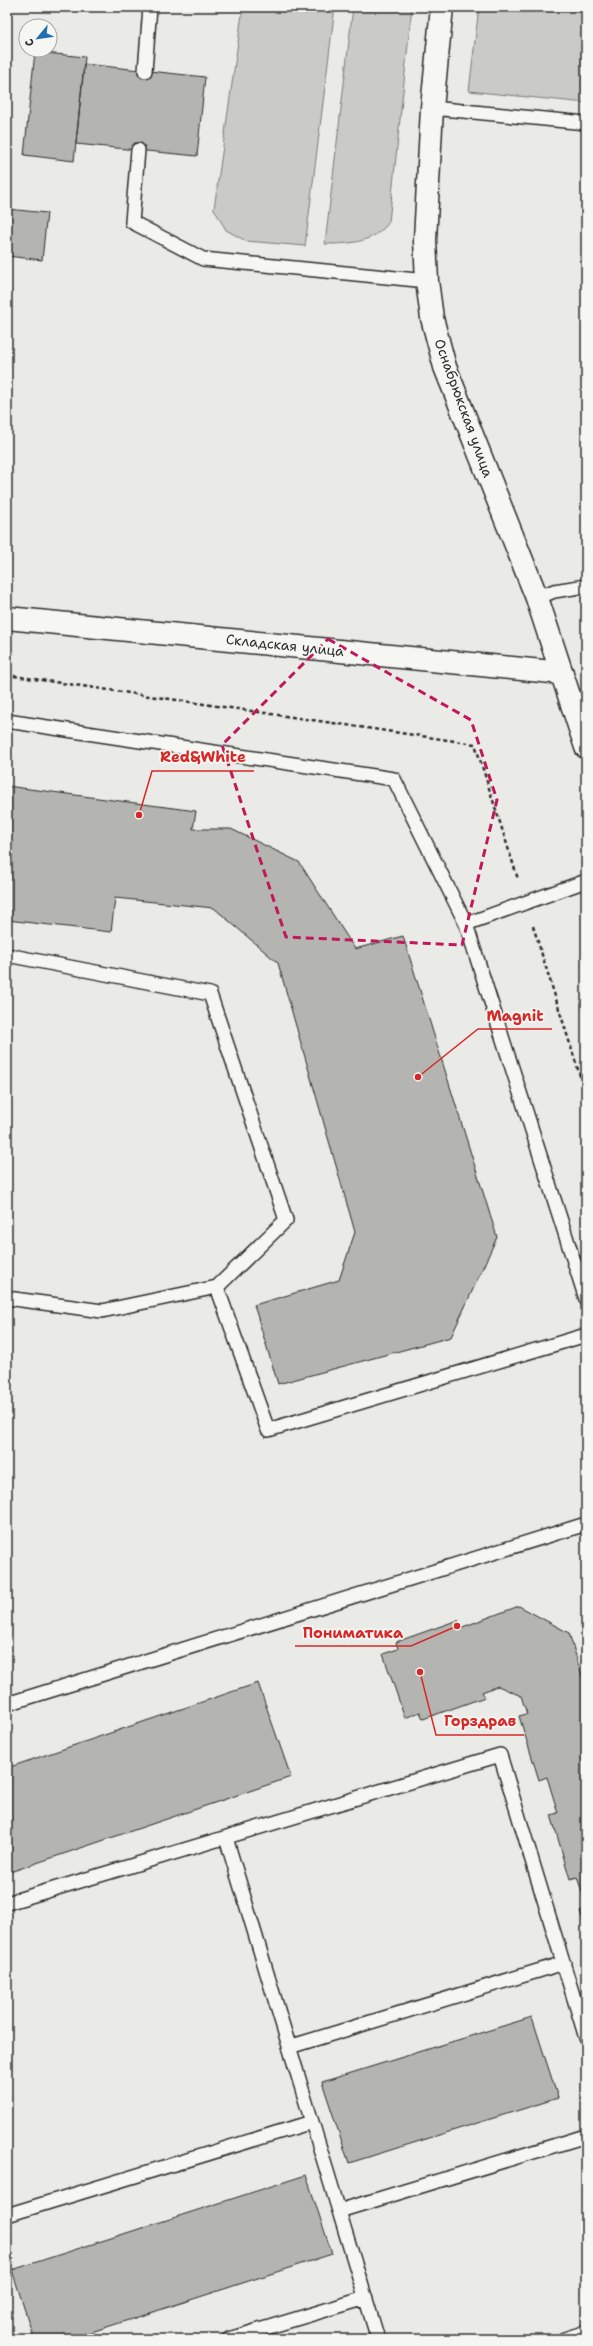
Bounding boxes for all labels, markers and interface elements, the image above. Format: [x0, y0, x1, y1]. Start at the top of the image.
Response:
north arrow [18, 18, 58, 58]
text: С [21, 36, 38, 49]
street label: Оснабрюкская улица [431, 336, 498, 480]
street label: Складская улица [225, 630, 345, 660]
callout: Red&White [152, 744, 254, 771]
text: Red&White [160, 747, 246, 767]
callout: Magnit [478, 1002, 552, 1029]
text: Magnit [486, 1006, 544, 1026]
callout: Пониматика [295, 1619, 411, 1646]
text: Пониматика [303, 1623, 404, 1643]
callout: Горздрав [436, 1708, 524, 1735]
text: Горздрав [444, 1711, 516, 1731]

